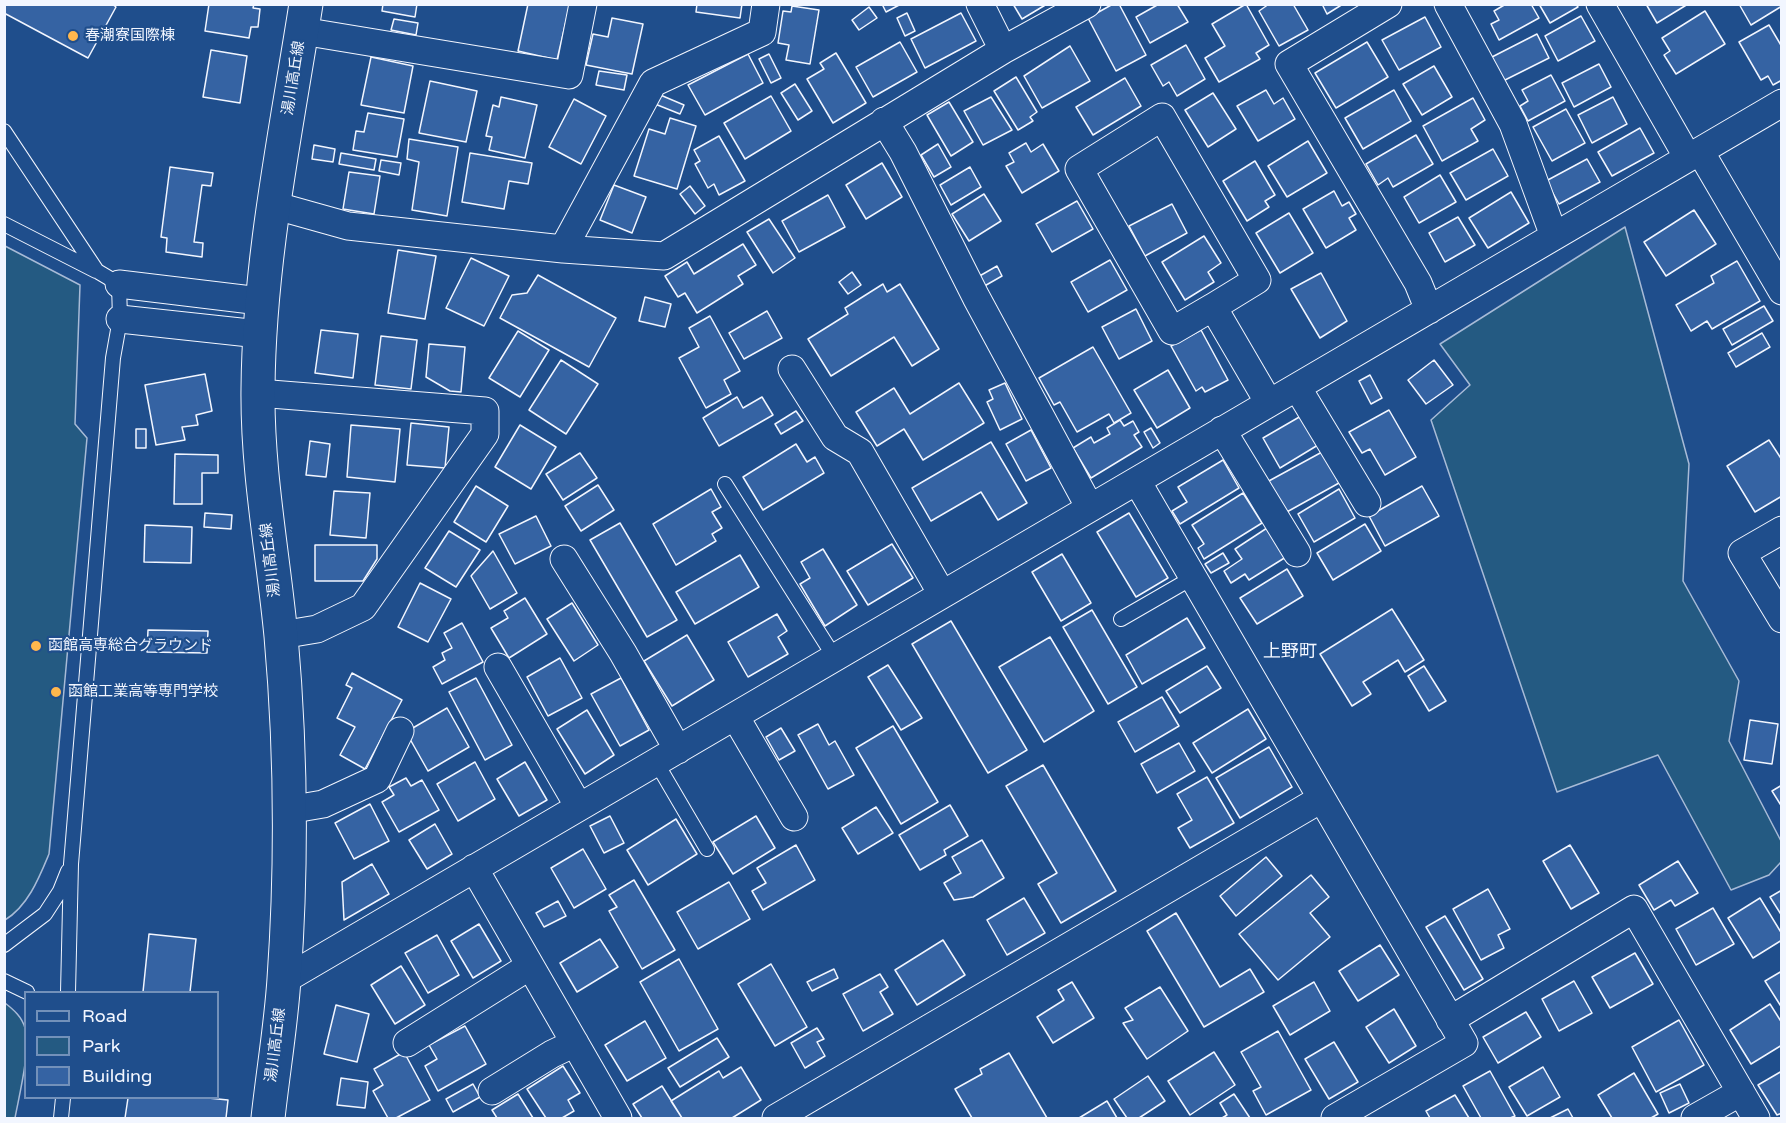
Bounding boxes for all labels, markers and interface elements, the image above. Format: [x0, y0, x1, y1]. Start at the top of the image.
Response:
place label: 春潮寮国際棟 [85, 27, 175, 45]
marker: 春潮寮国際棟 [66, 29, 80, 43]
street label: 湯川高丘線 [279, 40, 309, 116]
street label: 湯川高丘線 [257, 522, 285, 598]
place label: 函館高専総合グラウンド [48, 637, 213, 655]
marker: 函館高専総合グラウンド [29, 639, 43, 653]
district label: 上野町 [1263, 641, 1317, 663]
place label: 函館工業高等専門学校 [68, 683, 218, 701]
marker: 函館工業高等専門学校 [49, 685, 63, 699]
legend [24, 991, 219, 1099]
text: Road [82, 1005, 127, 1027]
street label: 湯川高丘線 [262, 1007, 290, 1083]
text: Park [82, 1035, 120, 1057]
text: Building [82, 1065, 152, 1087]

